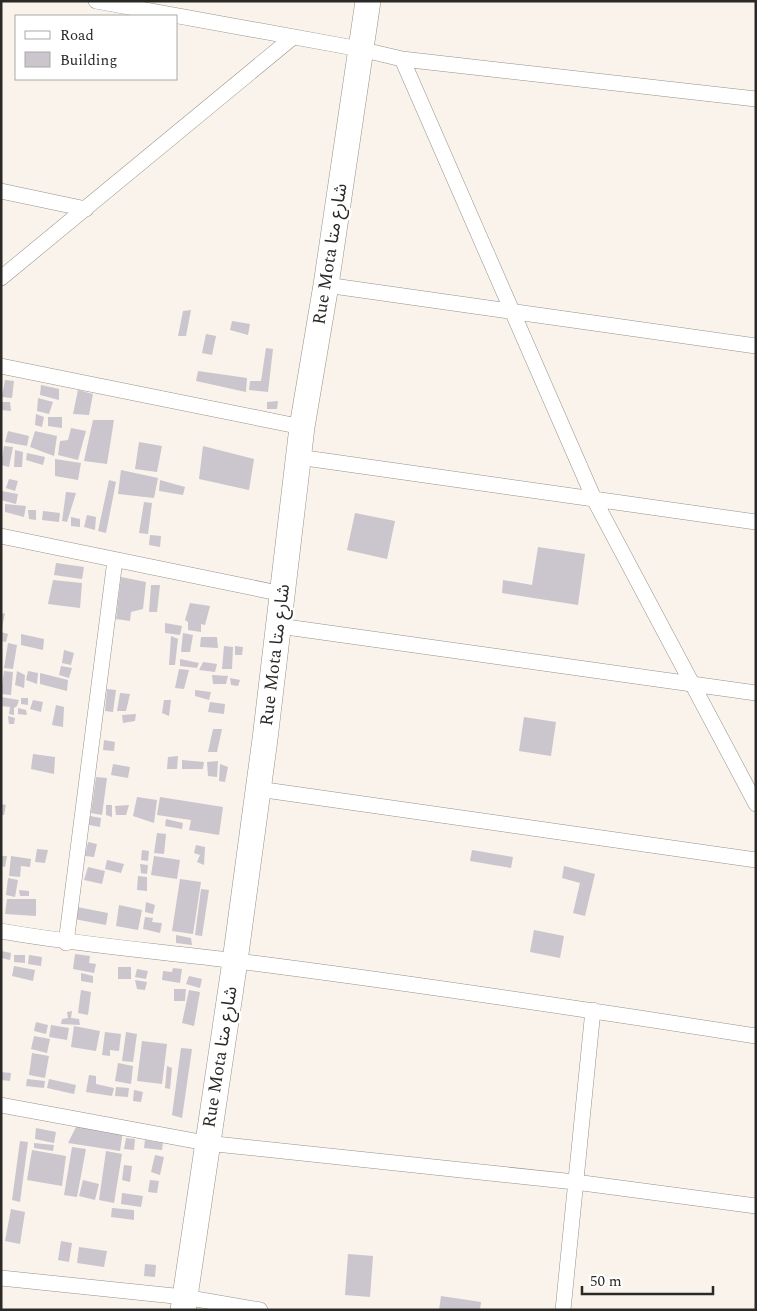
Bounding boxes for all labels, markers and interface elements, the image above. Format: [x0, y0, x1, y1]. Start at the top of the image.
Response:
legend [15, 15, 178, 80]
text: Road [60, 24, 94, 47]
text: Building [60, 49, 117, 72]
street label: Rue Mota شارع متا [305, 181, 355, 327]
street label: Rue Mota شارع متا [253, 582, 297, 728]
street label: Rue Mota شارع متا [195, 984, 245, 1130]
scale bar [582, 1264, 713, 1296]
text: 50 m [590, 1270, 622, 1293]

